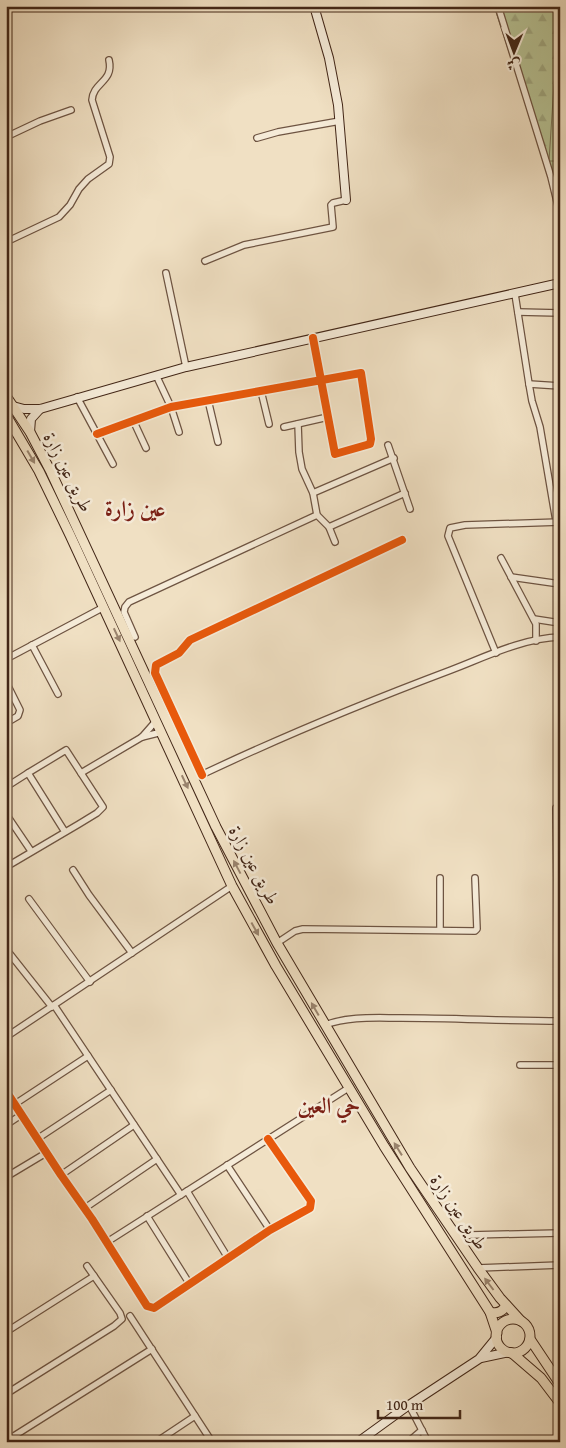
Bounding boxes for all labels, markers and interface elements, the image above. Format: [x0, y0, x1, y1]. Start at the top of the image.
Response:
north arrow [488, 28, 538, 78]
text: ش [507, 55, 521, 75]
street label: طريق عين زارة [37, 427, 100, 516]
one-way arrow [27, 449, 35, 464]
district label: عين زارة [105, 492, 166, 524]
one-way arrow [113, 628, 121, 642]
one-way arrow [181, 775, 189, 789]
street label: طريق عين زارة [222, 820, 287, 909]
one-way arrow [233, 860, 241, 875]
one-way arrow [251, 921, 259, 936]
one-way arrow [311, 1003, 320, 1016]
district label: حي العين [298, 1089, 360, 1124]
one-way arrow [394, 1143, 403, 1156]
street label: طريق عين زارة [424, 1168, 495, 1255]
one-way arrow [484, 1277, 494, 1291]
scale bar [378, 1388, 461, 1420]
text: 100 m [386, 1394, 424, 1415]

